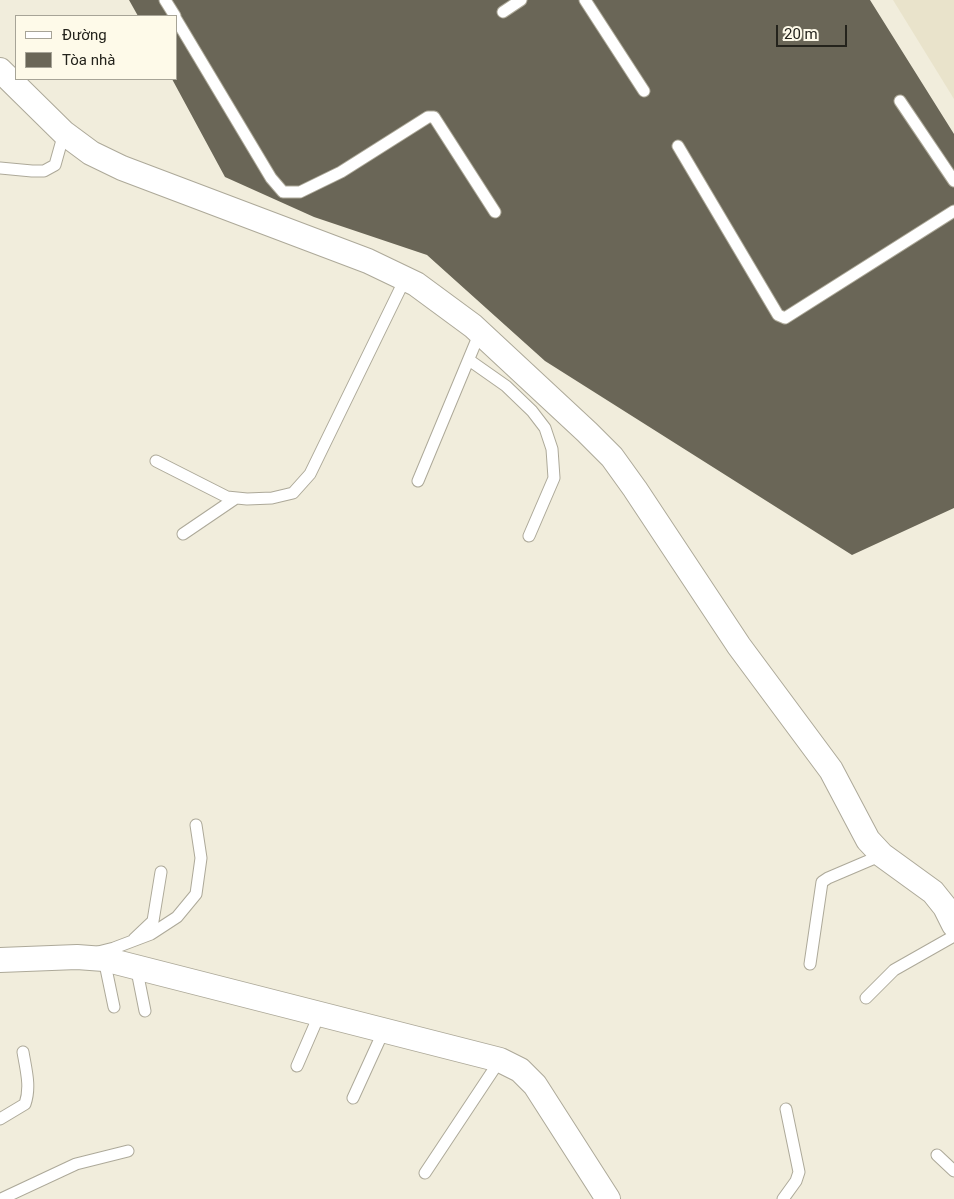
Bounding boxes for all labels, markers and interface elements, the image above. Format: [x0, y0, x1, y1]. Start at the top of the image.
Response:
legend [15, 15, 178, 80]
scale bar [779, 15, 850, 47]
text: 20 m [784, 25, 818, 43]
text: Đường [62, 26, 107, 44]
text: Tòa nhà [62, 51, 115, 69]

